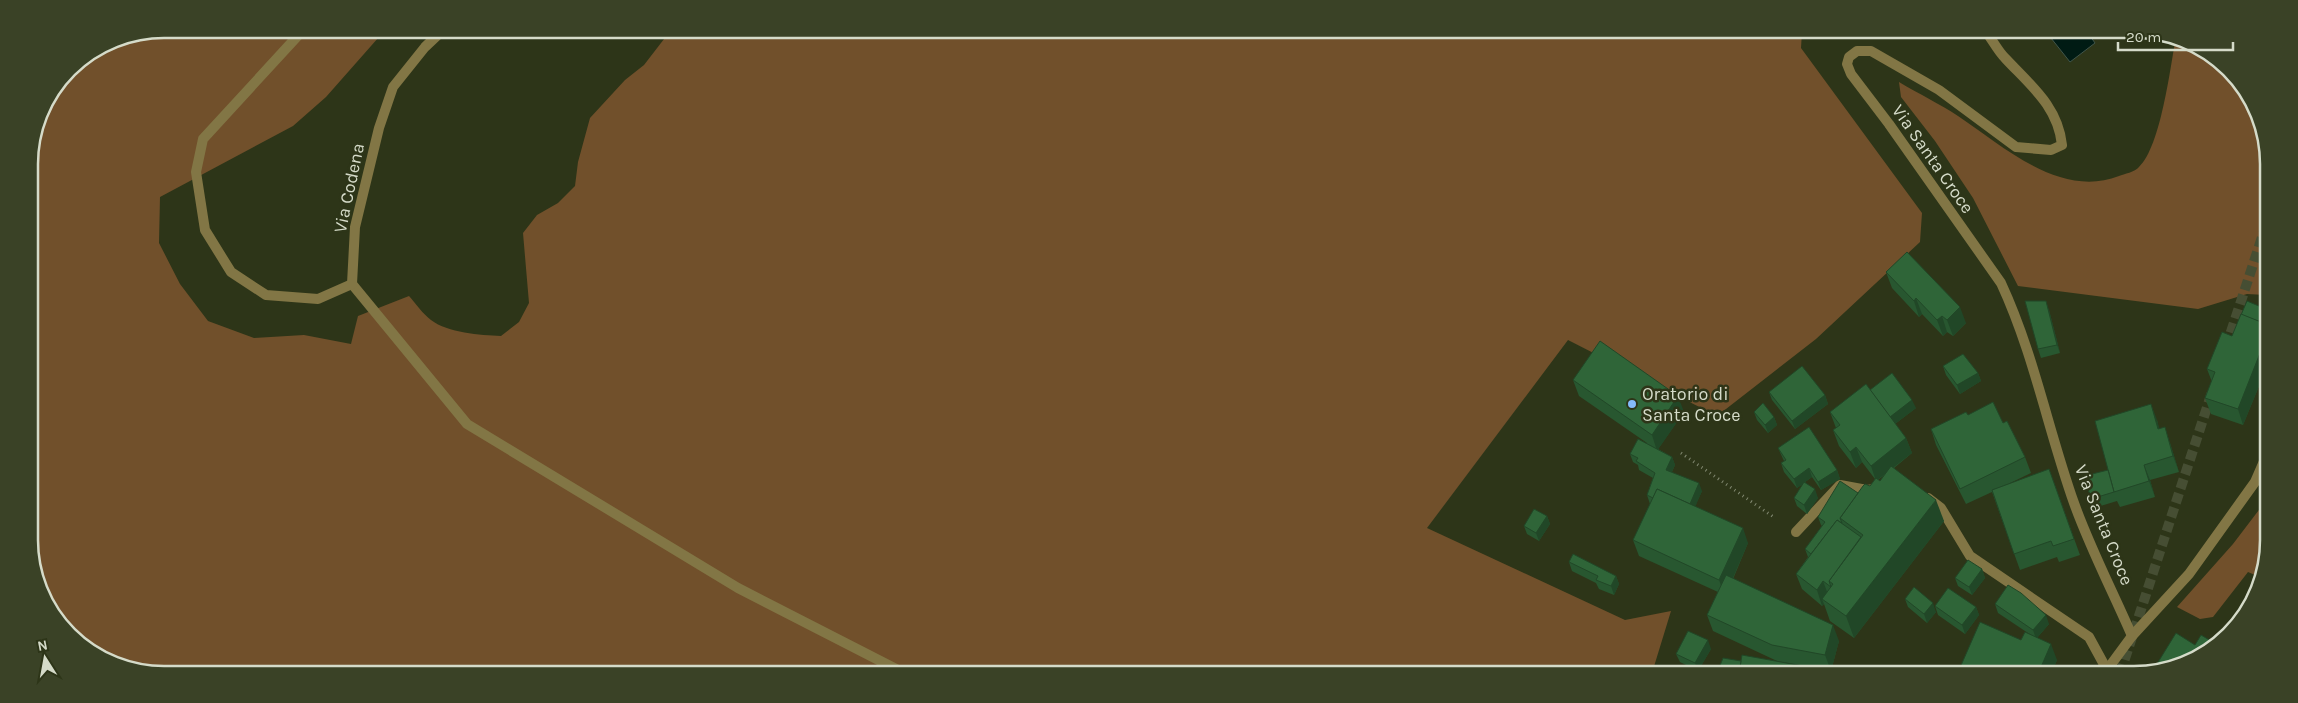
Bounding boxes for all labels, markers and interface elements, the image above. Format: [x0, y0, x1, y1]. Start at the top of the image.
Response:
scale bar [2118, 20, 2233, 52]
text: 20 m [2126, 28, 2161, 46]
street label: Via Santa Croce [1887, 100, 1979, 218]
street label: Via Codena [329, 141, 369, 235]
place label: Oratorio di Santa Croce [1642, 383, 1741, 426]
marker: Oratorio di Santa Croce [1626, 398, 1638, 410]
street label: Via Santa Croce [2070, 461, 2138, 589]
north arrow [20, 633, 70, 683]
text: N [36, 636, 49, 655]

